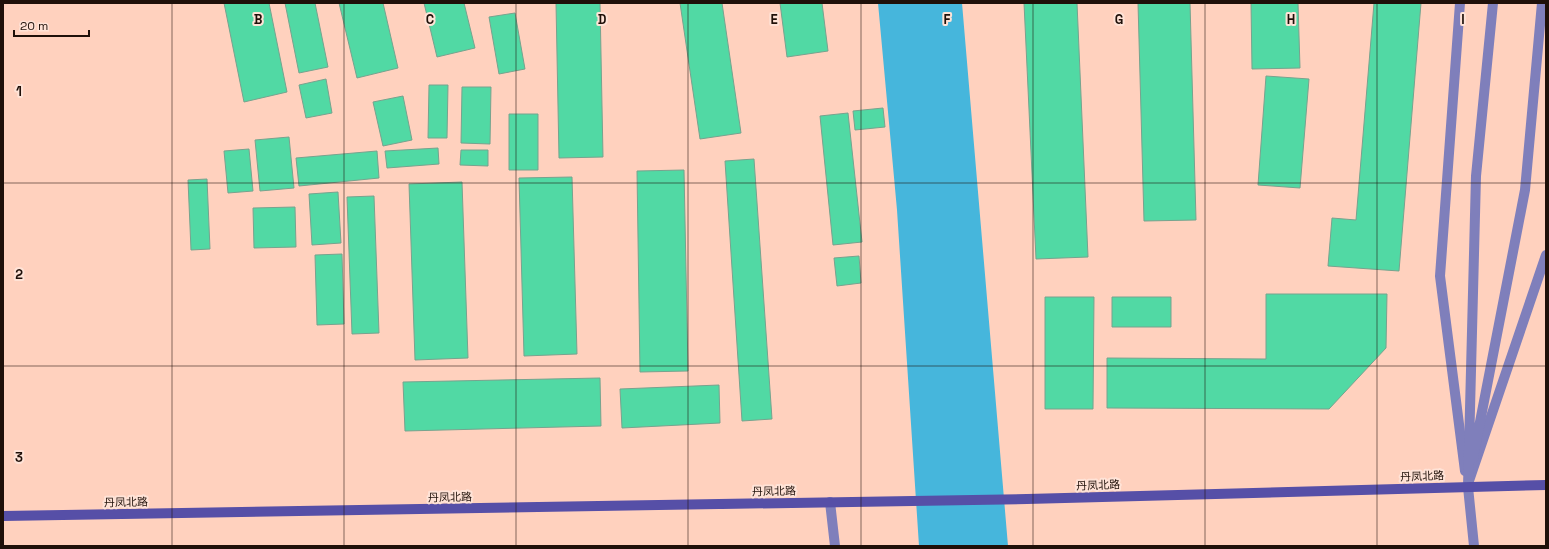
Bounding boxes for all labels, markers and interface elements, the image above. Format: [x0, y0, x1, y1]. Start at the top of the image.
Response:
text: B [254, 11, 263, 28]
text: C [426, 11, 434, 28]
text: D [598, 11, 607, 28]
text: E [770, 11, 778, 28]
text: F [944, 11, 951, 28]
text: G [1115, 11, 1123, 28]
text: H [1287, 11, 1295, 28]
text: I [1461, 11, 1465, 28]
scale bar [14, 12, 89, 38]
text: 20 m [20, 18, 48, 34]
text: 1 [16, 83, 22, 100]
text: 2 [15, 266, 23, 283]
text: 3 [15, 449, 23, 466]
street label: 丹凤北路 [1400, 468, 1444, 484]
street label: 丹凤北路 [1076, 477, 1120, 493]
street label: 丹凤北路 [752, 484, 796, 498]
street label: 丹凤北路 [428, 490, 472, 504]
street label: 丹凤北路 [104, 495, 148, 509]

